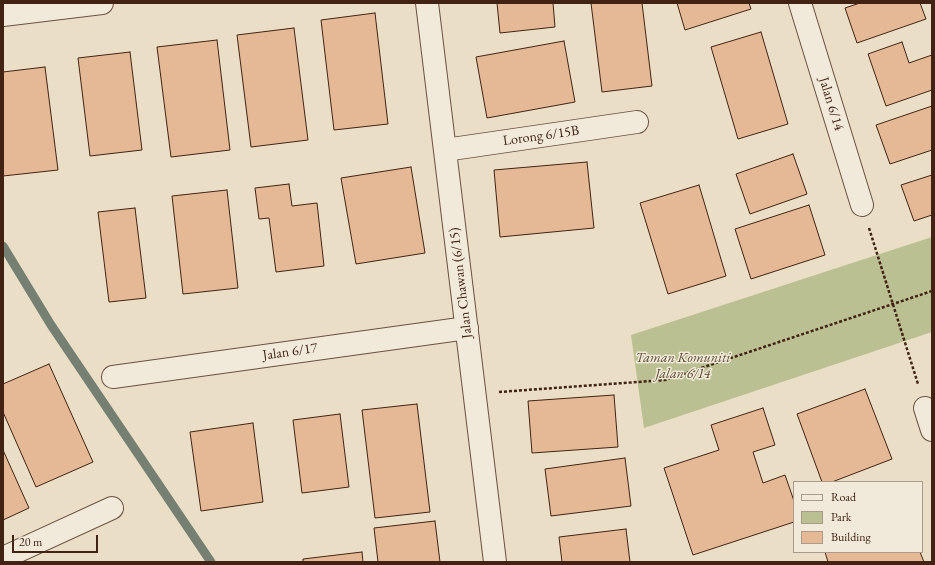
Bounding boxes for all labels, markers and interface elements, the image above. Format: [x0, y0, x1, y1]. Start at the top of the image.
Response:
street label: Jalan 6/14 [815, 75, 847, 133]
street label: Lorong 6/15B [502, 122, 580, 150]
street label: Jalan Chawan (6/15) [446, 227, 476, 339]
street label: Jalan 6/17 [261, 340, 319, 364]
park label: Taman Komuniti Jalan 6/14 [636, 350, 730, 382]
legend [793, 481, 923, 553]
text: Road [831, 489, 856, 505]
text: Park [831, 509, 851, 525]
scale bar [14, 527, 100, 553]
text: Building [831, 529, 871, 545]
text: 20 m [19, 534, 42, 550]

